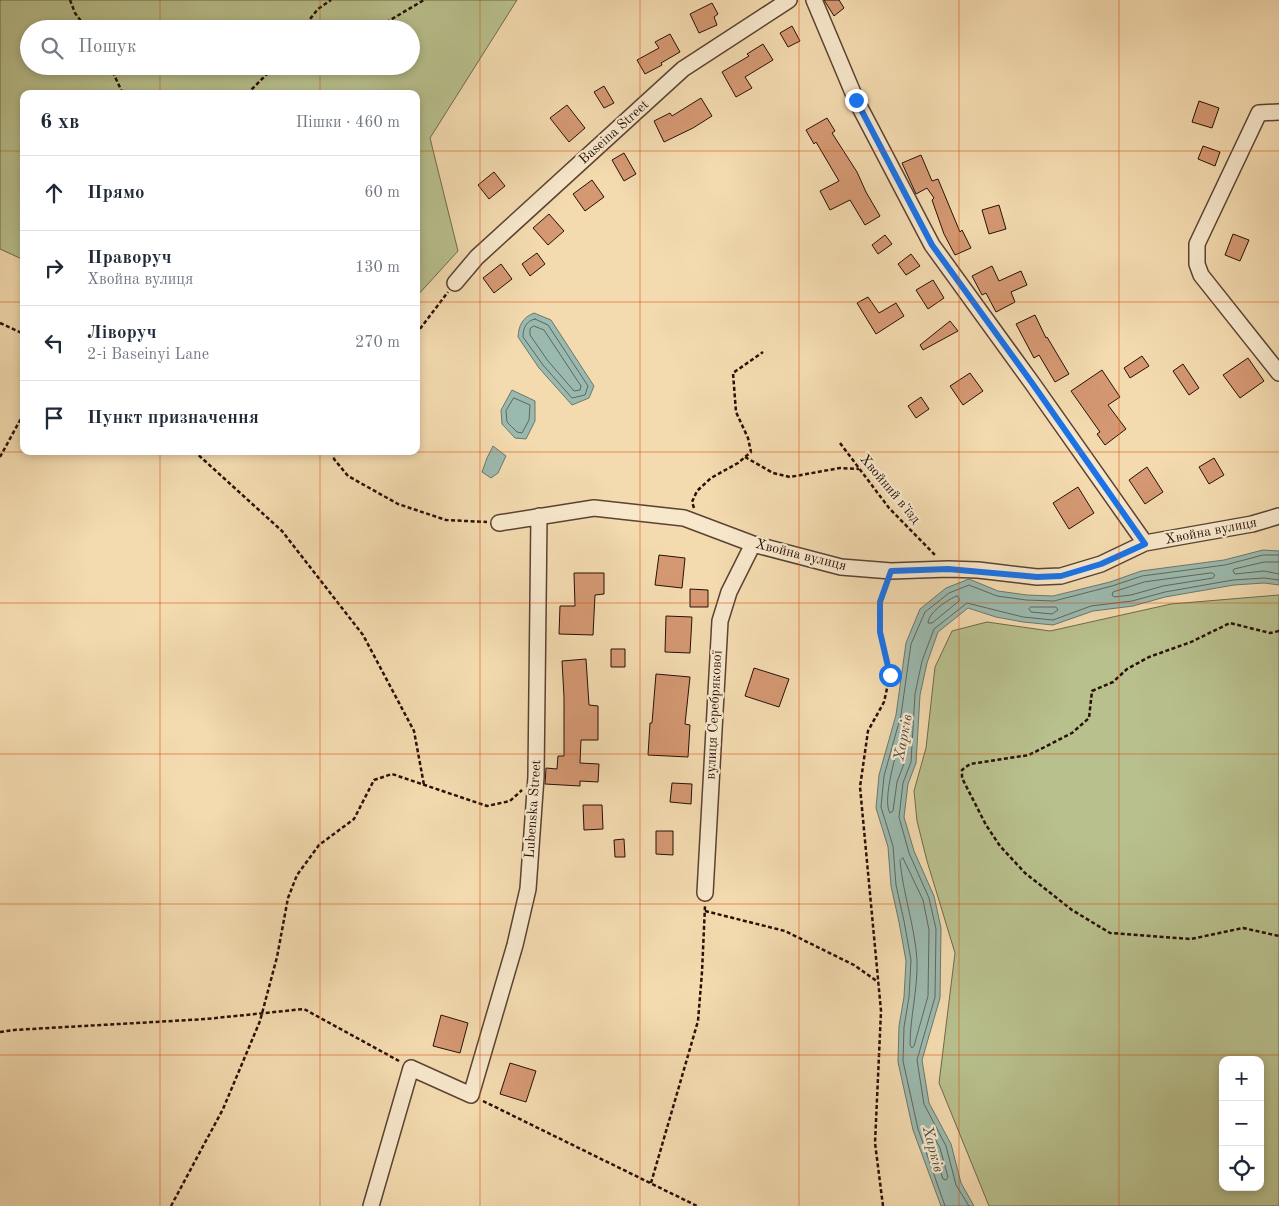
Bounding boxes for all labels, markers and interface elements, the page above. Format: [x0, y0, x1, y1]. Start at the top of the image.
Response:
search box [20, 20, 420, 75]
icon: search [38, 34, 66, 62]
text: Пошук [78, 38, 136, 57]
route end [845, 89, 868, 112]
street label: Baseina Street [576, 97, 652, 167]
text: 6 хв [40, 112, 79, 133]
text: Пішки · 460 m [296, 115, 400, 131]
icon: ahead [40, 179, 68, 207]
text: Прямо [87, 184, 145, 203]
text: 60 m [364, 185, 400, 201]
text: Праворуч [87, 249, 172, 268]
icon: right [40, 254, 68, 282]
text: 130 m [355, 260, 400, 276]
text: Хвойна вулиця [87, 272, 193, 288]
text: Ліворуч [87, 324, 157, 343]
icon: left [40, 329, 68, 357]
text: 270 m [355, 335, 400, 351]
text: 2-i Baseinyi Lane [87, 347, 209, 363]
icon: arrive [40, 404, 68, 432]
text: Пункт призначення [87, 409, 259, 428]
street label: Хвойний в'їзд [857, 452, 923, 526]
street label: Хвойна вулиця [1164, 515, 1258, 547]
street label: Хвойна вулиця [754, 537, 848, 573]
street label: вулиця Серебрякової [704, 650, 724, 780]
route start [879, 664, 902, 687]
water label: Харків [892, 713, 916, 763]
street label: Lubenska Street [523, 759, 543, 859]
map controls [1219, 1056, 1264, 1191]
button: + [1219, 1056, 1264, 1101]
button: − [1219, 1101, 1264, 1146]
water label: Харків [919, 1124, 945, 1174]
button: locate [1219, 1146, 1264, 1191]

